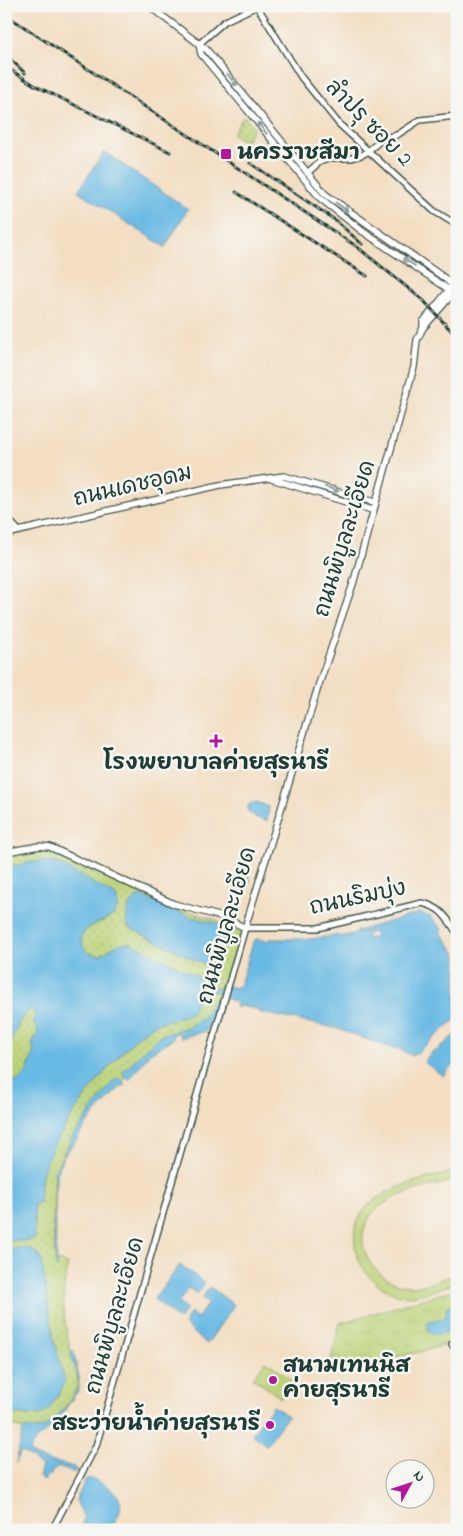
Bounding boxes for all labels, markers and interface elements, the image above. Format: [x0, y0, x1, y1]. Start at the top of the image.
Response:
one-way arrow [226, 73, 237, 86]
street label: ลำปรุ ซอย 2 [317, 73, 419, 175]
one-way arrow [256, 122, 267, 135]
place label: นครราชสีมา [237, 138, 359, 170]
marker: นครราชสีมา [219, 147, 233, 161]
one-way arrow [335, 202, 349, 212]
one-way arrow [402, 257, 416, 267]
street label: ถนนพิบูลละเอียด [307, 457, 385, 621]
street label: ถนนเดชอุดม [70, 458, 196, 516]
one-way arrow [323, 484, 339, 494]
marker: โรงพยาบาลค่ายสุรนารี [209, 734, 223, 748]
place label: โรงพยาบาลค่ายสุรนารี [103, 747, 329, 780]
street label: ถนนพิบูลละเอียด [190, 843, 266, 1009]
street label: ถนนริมบุ่ง [307, 873, 409, 925]
street label: ถนนพิบูลละเอียด [78, 1233, 154, 1399]
place label: สนามเทนนิส ค่ายสุรนารี [283, 1351, 411, 1408]
marker: สนามเทนนิส ค่ายสุรนารี [267, 1374, 279, 1386]
place label: สระว่ายนํ้าค่ายสุรนารี [52, 1402, 260, 1441]
marker: สระว่ายนํ้าค่ายสุรนารี [264, 1419, 276, 1431]
north arrow [386, 1458, 436, 1508]
text: N [408, 1466, 430, 1487]

